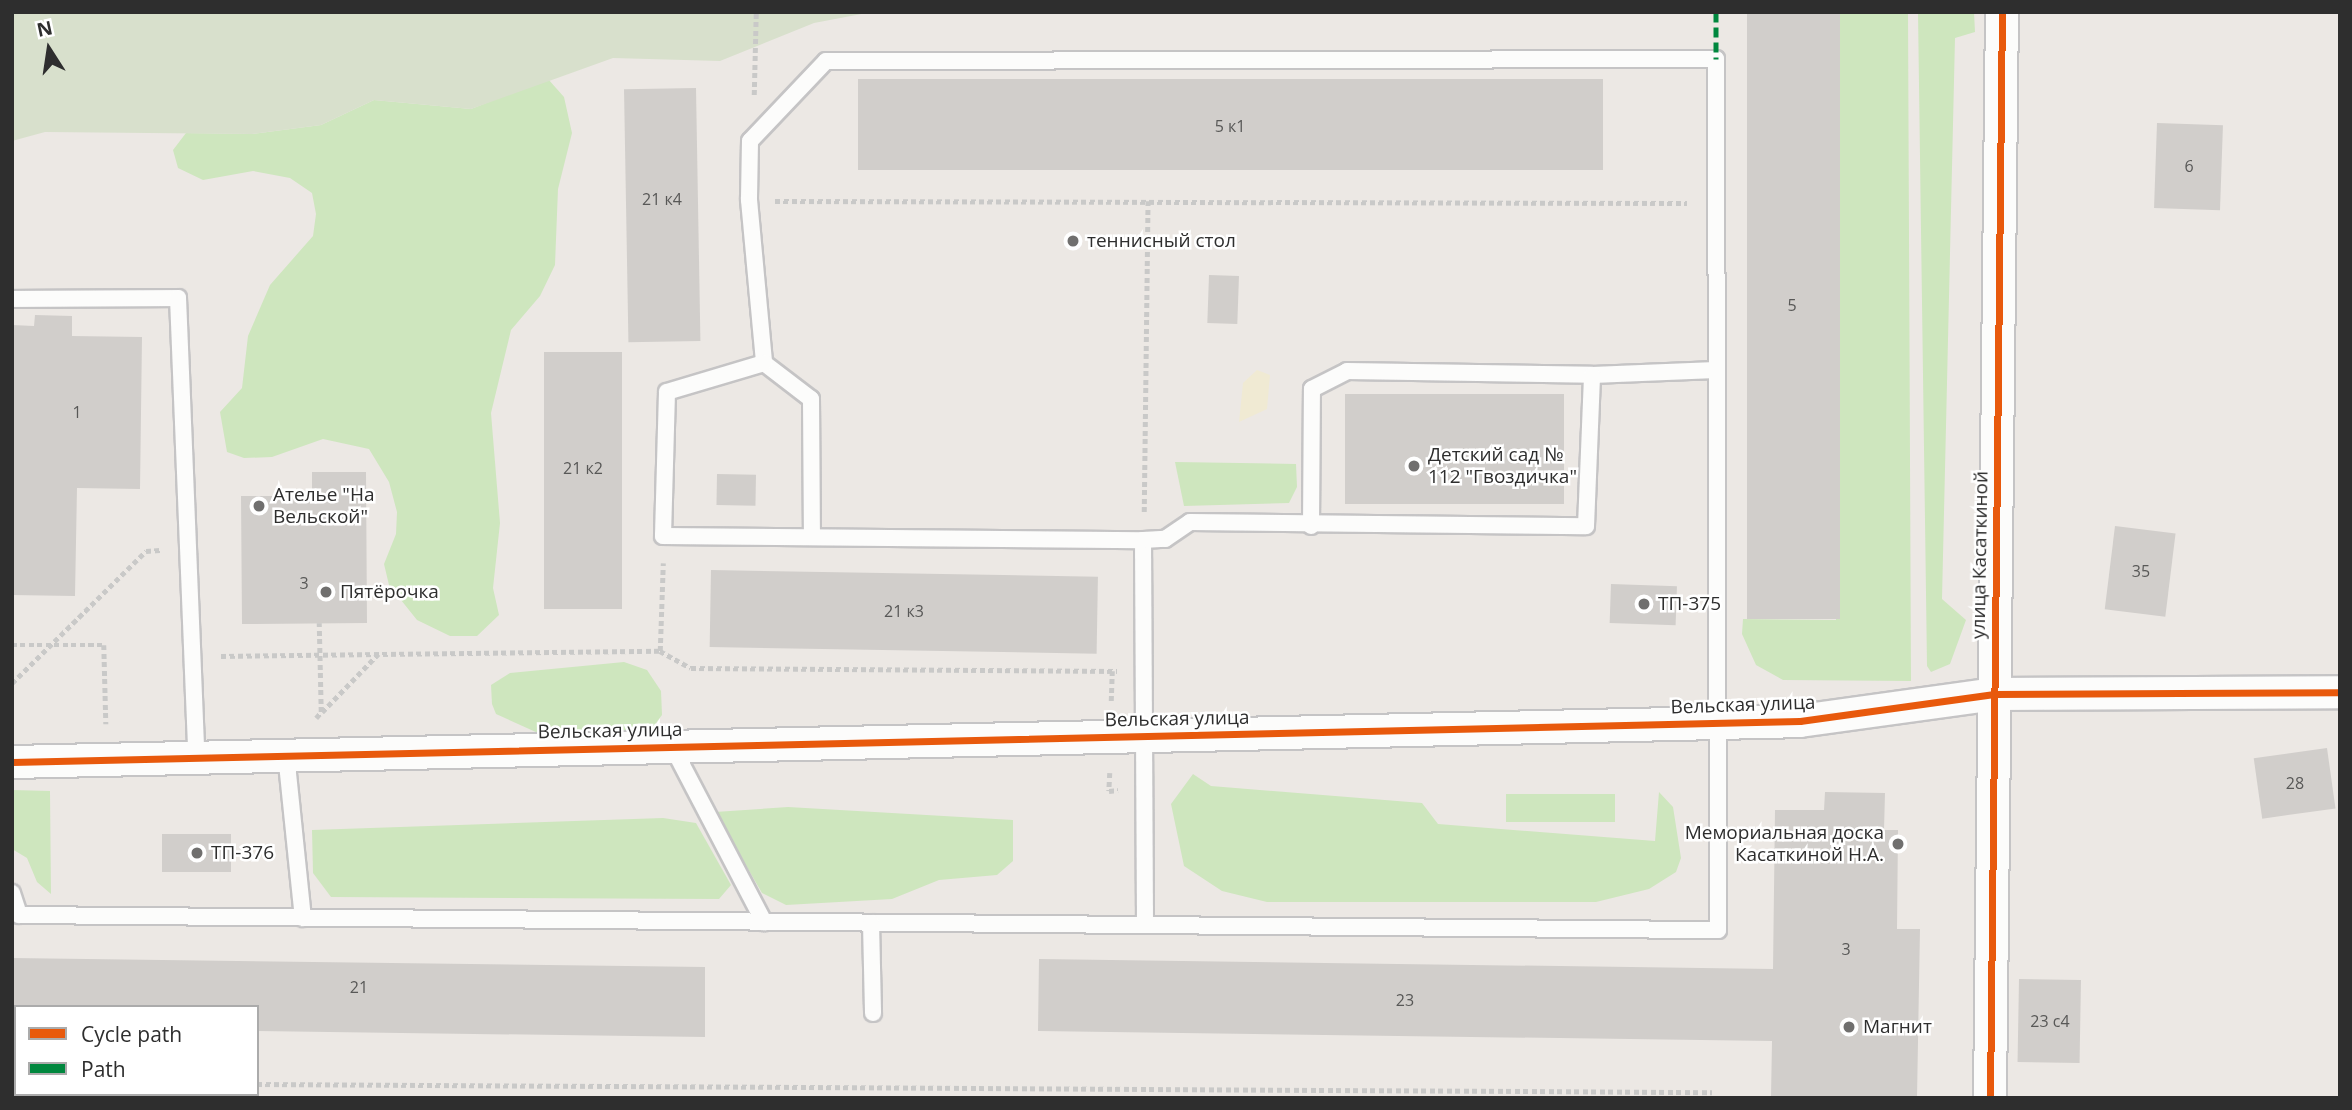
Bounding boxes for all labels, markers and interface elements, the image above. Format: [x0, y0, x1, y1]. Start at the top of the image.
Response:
north arrow [14, 14, 84, 84]
text: N [34, 14, 55, 43]
house number: 5 к1 [1215, 116, 1245, 136]
house number: 6 [2184, 156, 2194, 176]
house number: 21 к4 [642, 189, 682, 209]
place label: теннисный стол [1087, 230, 1236, 252]
marker: теннисный стол [1065, 233, 1081, 249]
house number: 5 [1787, 295, 1797, 315]
house number: 1 [72, 402, 82, 422]
place label: Детский сад № 112 "Гвоздичка" [1428, 444, 1577, 488]
house number: 21 к2 [563, 458, 603, 478]
marker: Детский сад № 112 "Гвоздичка" [1406, 458, 1422, 474]
street label: улица Касаткиной [1967, 471, 1993, 639]
place label: Ателье "На Вельской" [273, 484, 374, 528]
marker: Ателье "На Вельской" [251, 498, 267, 514]
house number: 35 [2132, 561, 2150, 581]
house number: 3 [299, 573, 309, 593]
place label: Пятёрочка [340, 581, 439, 603]
marker: Пятёрочка [318, 584, 334, 600]
place label: ТП-375 [1658, 593, 1721, 615]
marker: ТП-375 [1636, 596, 1652, 612]
house number: 21 к3 [884, 601, 924, 621]
street label: Вельская улица [1670, 691, 1816, 719]
street label: Вельская улица [1104, 706, 1250, 732]
street label: Вельская улица [537, 718, 683, 744]
house number: 28 [2286, 773, 2304, 793]
place label: Мемориальная доска Касаткиной Н.А. [1685, 822, 1884, 866]
marker: Мемориальная доска Касаткиной Н.А. [1890, 836, 1906, 852]
place label: ТП-376 [211, 842, 274, 864]
marker: ТП-376 [189, 845, 205, 861]
house number: 3 [1841, 939, 1851, 959]
house number: 21 [350, 977, 368, 997]
house number: 23 [1396, 990, 1414, 1010]
legend [14, 1005, 259, 1096]
house number: 23 с4 [2030, 1011, 2070, 1031]
place label: Магнит [1863, 1016, 1932, 1038]
marker: Магнит [1841, 1019, 1857, 1035]
text: Cycle path [81, 1020, 182, 1048]
text: Path [81, 1055, 126, 1083]

